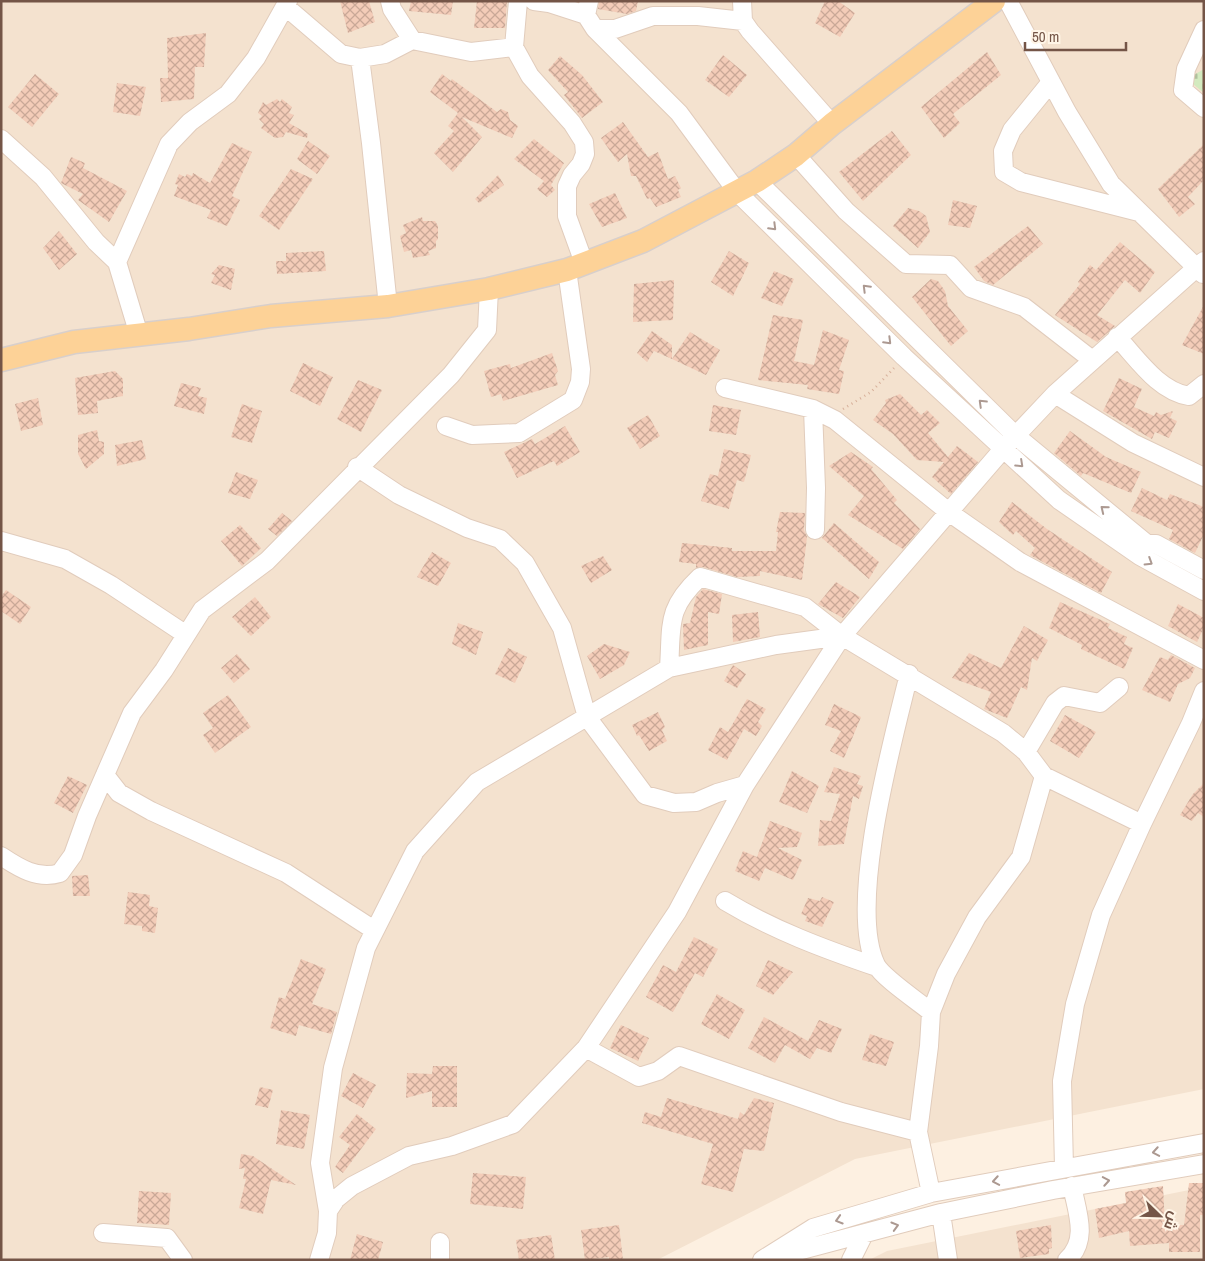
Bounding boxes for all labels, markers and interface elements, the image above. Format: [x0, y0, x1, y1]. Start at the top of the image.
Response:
scale bar [1025, 20, 1126, 52]
text: 50 m [1032, 26, 1059, 47]
one-way arrow [767, 221, 776, 230]
one-way arrow [863, 285, 872, 294]
one-way arrow [883, 336, 892, 345]
one-way arrow [978, 399, 987, 408]
one-way arrow [1015, 458, 1024, 467]
one-way arrow [1101, 507, 1110, 515]
one-way arrow [1144, 555, 1153, 565]
one-way arrow [1151, 1146, 1160, 1156]
one-way arrow [992, 1175, 1000, 1185]
one-way arrow [1101, 1176, 1110, 1186]
north arrow [1135, 1191, 1185, 1241]
text: ش [1160, 1209, 1184, 1233]
one-way arrow [835, 1215, 843, 1225]
one-way arrow [891, 1221, 899, 1231]

